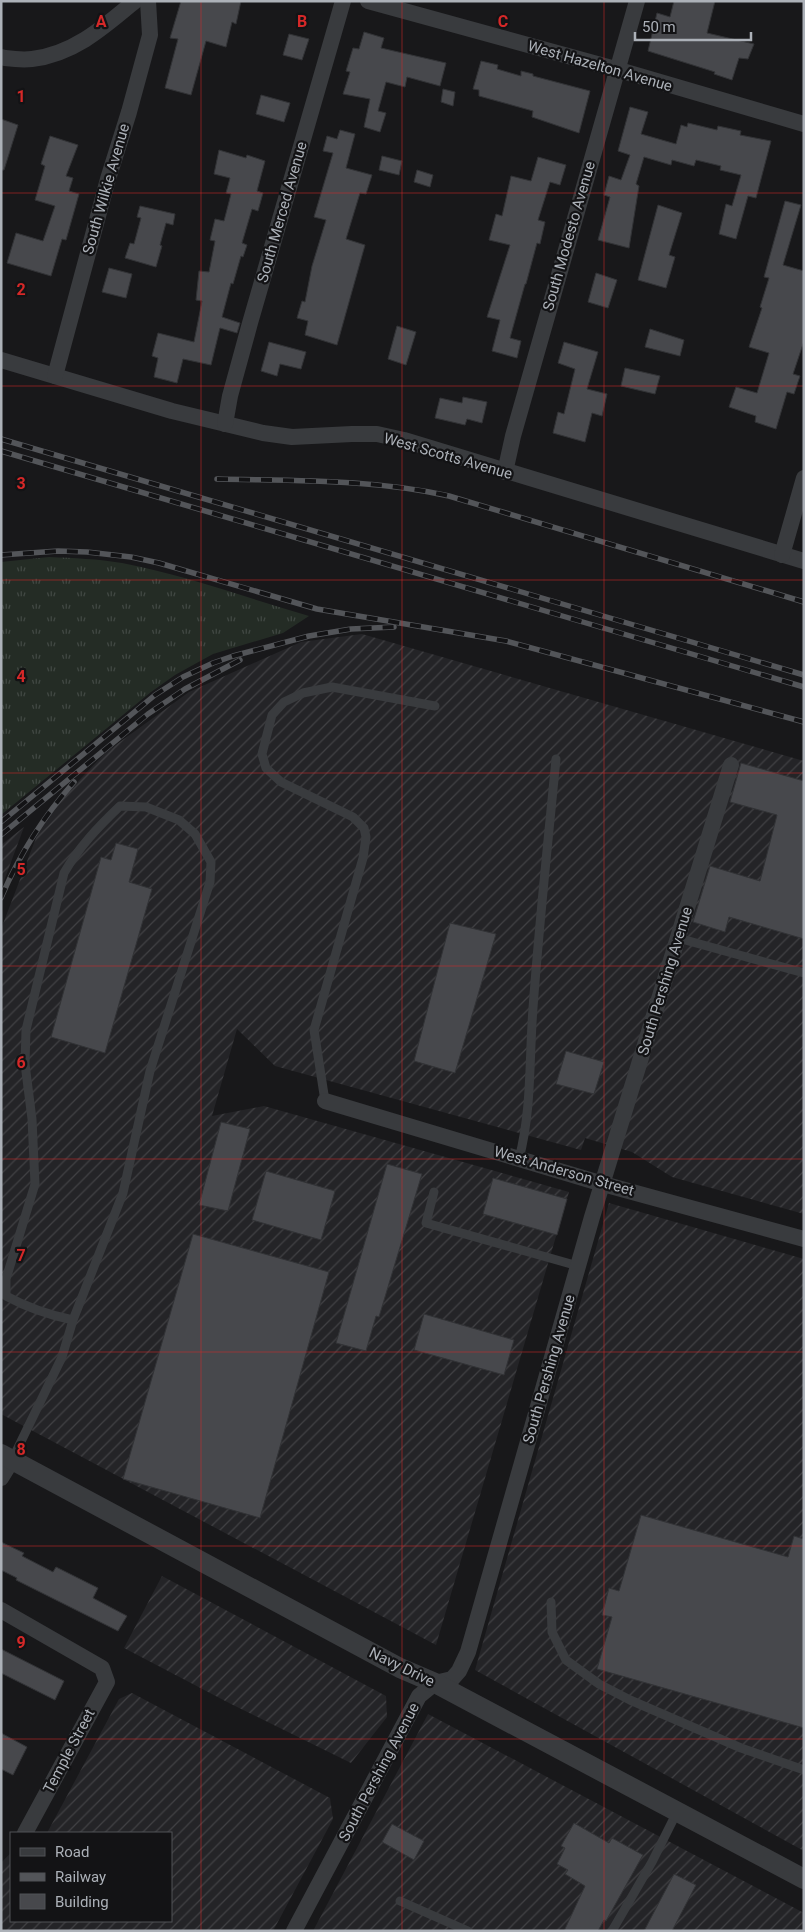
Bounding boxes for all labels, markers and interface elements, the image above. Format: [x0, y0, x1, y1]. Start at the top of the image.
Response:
scale bar [635, 10, 751, 42]
text: A [96, 12, 107, 31]
text: B [297, 12, 307, 31]
text: C [498, 12, 508, 31]
text: 50 m [642, 18, 676, 36]
street label: West Hazelton Avenue [526, 37, 674, 95]
text: 1 [16, 87, 26, 106]
street label: South Wilkie Avenue [79, 121, 133, 256]
street label: South Merced Avenue [253, 139, 311, 284]
street label: South Modesto Avenue [539, 159, 599, 313]
text: 2 [16, 280, 26, 299]
street label: West Scotts Avenue [382, 429, 514, 483]
text: 3 [16, 474, 26, 493]
text: 4 [16, 667, 26, 686]
text: 5 [16, 860, 26, 879]
street label: South Pershing Avenue [634, 905, 696, 1057]
text: 6 [16, 1053, 26, 1072]
street label: West Anderson Street [492, 1142, 636, 1200]
text: 7 [16, 1246, 26, 1265]
street label: South Pershing Avenue [519, 1292, 579, 1446]
text: 8 [16, 1440, 26, 1459]
text: 9 [16, 1633, 26, 1652]
street label: Navy Drive [366, 1643, 438, 1691]
street label: South Pershing Avenue [335, 1700, 423, 1844]
street label: Temple Street [39, 1706, 99, 1796]
legend [10, 1832, 172, 1922]
text: Road [55, 1843, 89, 1861]
text: Railway [55, 1868, 106, 1886]
text: Building [55, 1893, 109, 1911]

